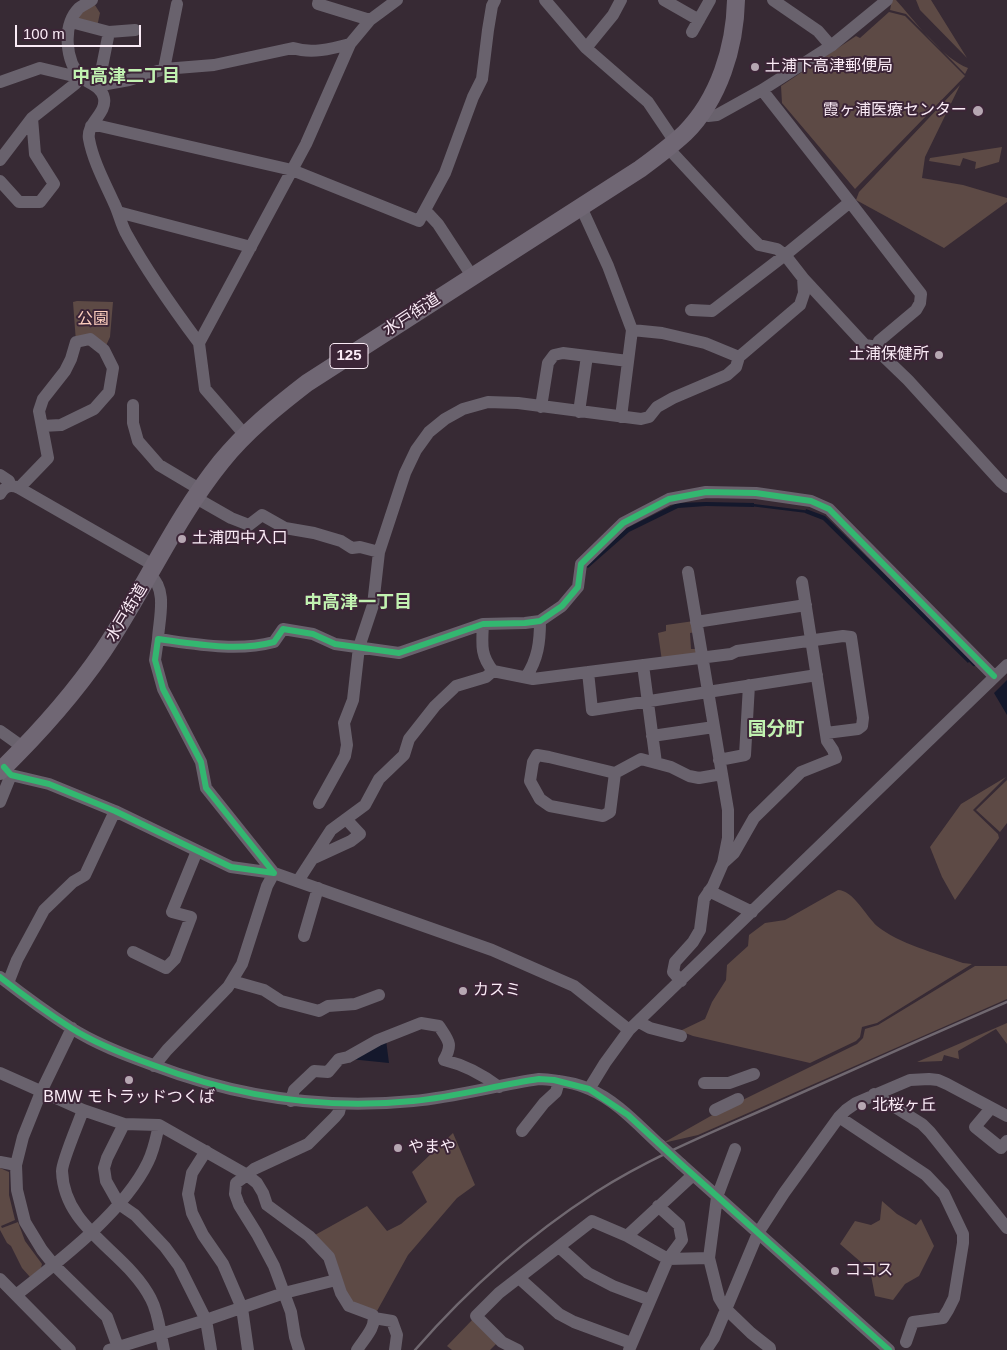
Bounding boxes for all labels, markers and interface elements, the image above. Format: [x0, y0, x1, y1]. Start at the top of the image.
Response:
scale bar [18, 15, 144, 47]
text: 100 m [23, 25, 65, 42]
place label: 土浦下高津郵便局 [765, 57, 893, 77]
marker: 土浦下高津郵便局 [749, 61, 761, 73]
district label: 中高津二丁目 [72, 66, 180, 88]
place label: 霞ヶ浦医療センター [823, 101, 967, 121]
marker: 霞ヶ浦医療センター [971, 104, 985, 118]
street label: 水戸街道 [380, 290, 444, 340]
park label: 公園 [77, 310, 109, 330]
road number: 125 [330, 344, 368, 368]
place label: 土浦保健所 [849, 345, 929, 365]
marker: 土浦保健所 [933, 349, 945, 361]
place label: 土浦四中入口 [192, 529, 288, 549]
marker: 土浦四中入口 [176, 533, 188, 545]
street label: 水戸街道 [102, 581, 152, 645]
district label: 中高津一丁目 [304, 592, 412, 614]
district label: 国分町 [748, 719, 804, 741]
place label: カスミ [473, 981, 521, 1001]
marker: カスミ [457, 985, 469, 997]
marker: BMW モトラッドつくば [123, 1074, 135, 1086]
place label: BMW モトラッドつくば [43, 1088, 215, 1108]
place label: 北桜ヶ丘 [872, 1096, 936, 1116]
marker: 北桜ヶ丘 [856, 1100, 868, 1112]
place label: やまや [408, 1138, 456, 1158]
marker: やまや [392, 1142, 404, 1154]
place label: ココス [845, 1261, 893, 1281]
marker: ココス [829, 1265, 841, 1277]

